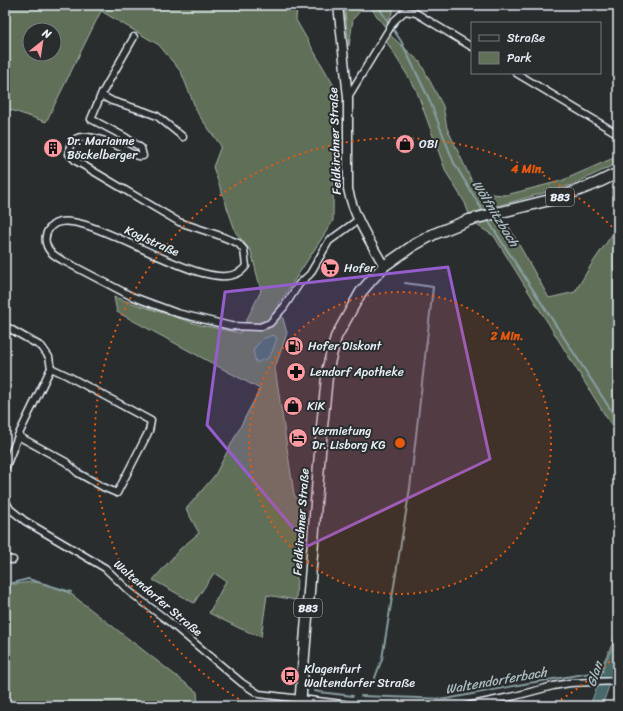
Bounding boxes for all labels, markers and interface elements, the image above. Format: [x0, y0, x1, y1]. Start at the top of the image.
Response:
north arrow [22, 22, 62, 62]
legend [471, 22, 601, 74]
text: N [38, 23, 55, 44]
text: Straße [507, 27, 545, 49]
text: Park [507, 47, 532, 69]
street label: Feldkirchner Straße [322, 87, 348, 195]
place label: Dr. Marianne Böckelberger [67, 130, 138, 166]
shop icon: OBI [394, 133, 416, 155]
place label: OBI [419, 133, 438, 155]
building icon: Dr. Marianne Böckelberger [42, 137, 64, 159]
text: 4 Min. [510, 158, 545, 180]
water label: Wölfnitzbach [466, 175, 526, 252]
road number: B83 [546, 188, 574, 206]
street label: Koglstraße [121, 219, 183, 263]
supermarket icon: Hofer [319, 257, 341, 279]
place label: Hofer [344, 257, 376, 279]
text: 2 Min. [489, 325, 524, 347]
fuel station icon: Hofer Diskont [283, 335, 305, 357]
place label: Hofer Diskont [308, 335, 382, 357]
pharmacy icon: Lendorf Apotheke [285, 361, 307, 383]
place label: Lendorf Apotheke [310, 361, 404, 383]
shop icon: KiK [282, 395, 304, 417]
place label: KiK [307, 395, 326, 417]
place label: Vermietung Dr. Lisborg KG [312, 420, 386, 456]
hotel icon: Vermietung Dr. Lisborg KG [287, 427, 309, 449]
centre of rings [393, 436, 407, 450]
street label: Feldkirchner Straße [286, 468, 316, 576]
street label: Waltendorfer Straße [108, 554, 208, 642]
road number: B83 [294, 599, 322, 617]
water label: Glan [580, 657, 610, 690]
place label: Klagenfurt Waltendorfer Straße [304, 658, 415, 694]
water label: Waltendorferbach [444, 660, 550, 701]
bus stop icon: Klagenfurt Waltendorfer Straße [279, 665, 301, 687]

